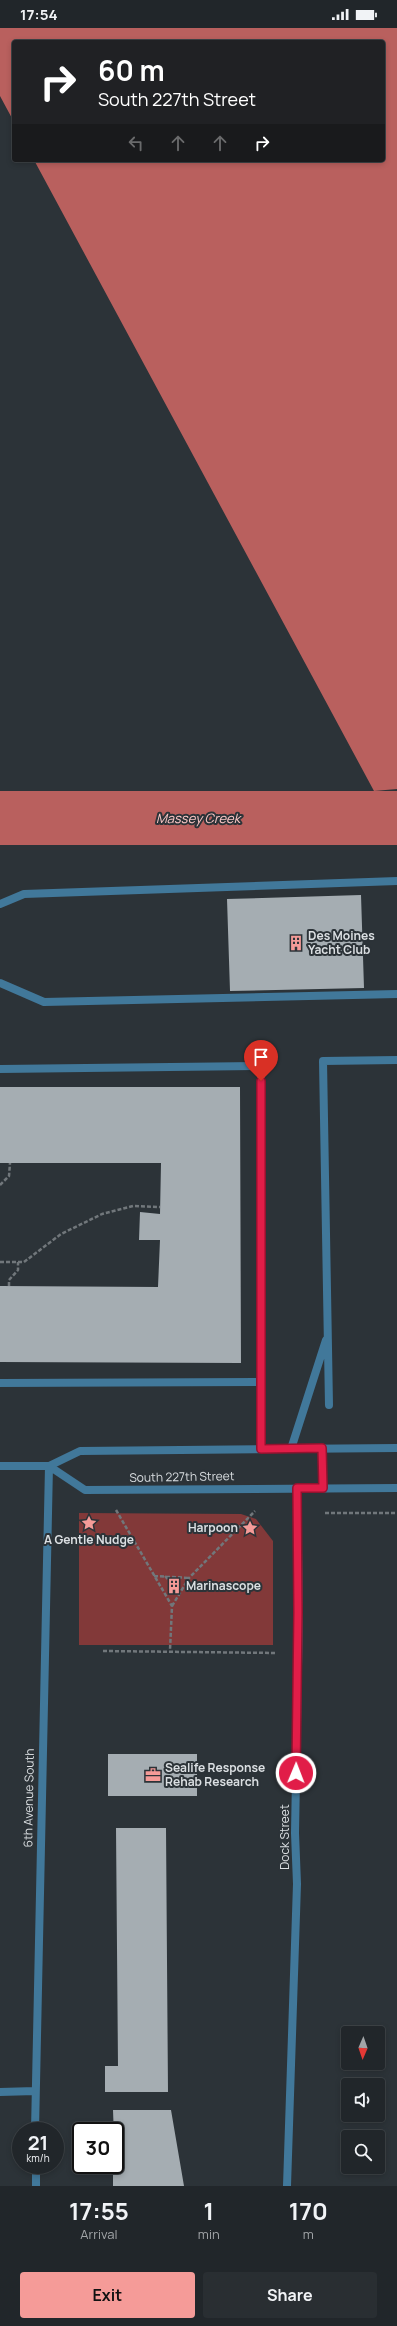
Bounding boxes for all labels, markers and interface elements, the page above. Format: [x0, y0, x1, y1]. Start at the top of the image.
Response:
text: 17:54 [20, 4, 58, 25]
text: 60 m [98, 51, 165, 89]
icon: right [32, 56, 84, 108]
text: South 227th Street [98, 87, 256, 111]
icon: left [125, 132, 147, 154]
icon: ahead [167, 132, 189, 154]
icon: ahead [209, 132, 231, 154]
icon: right [251, 132, 273, 154]
water label: Massey Creek [156, 809, 243, 827]
place label: Des Moines Yacht Club [308, 927, 375, 958]
building icon: Des Moines Yacht Club [287, 934, 305, 952]
pin [244, 1040, 278, 1081]
icon: arrive [250, 1046, 272, 1068]
street label: South 227th Street [129, 1467, 235, 1486]
place icon: A Gentle Nudge [80, 1514, 98, 1532]
place label: Harpoon [188, 1519, 238, 1536]
place icon: Harpoon [241, 1519, 259, 1537]
place label: A Gentle Nudge [44, 1531, 134, 1548]
building icon: Marinascope [165, 1577, 183, 1595]
place label: Marinascope [186, 1577, 261, 1594]
street label: 6th Avenue South [19, 1748, 38, 1848]
position arrow [275, 1752, 317, 1794]
place label: Sealife Response Rehab Research [165, 1759, 265, 1790]
office icon: Sealife Response Rehab Research [144, 1766, 162, 1784]
street label: Dock Street [276, 1804, 293, 1870]
north arrow [341, 2026, 385, 2070]
map controls [341, 2026, 385, 2174]
button: sound [341, 2078, 385, 2122]
speed limit sign: 30 [72, 2122, 124, 2174]
text: 21 [28, 2129, 48, 2156]
button: search [341, 2130, 385, 2174]
text: km/h [26, 2151, 50, 2165]
text: 17:55 [69, 2194, 129, 2227]
text: 1 [204, 2194, 214, 2227]
text: 170 [289, 2194, 328, 2227]
text: Arrival [80, 2225, 117, 2243]
text: min [198, 2225, 220, 2243]
text: m [303, 2225, 314, 2243]
button: Exit [20, 2272, 195, 2318]
button: Share [203, 2272, 377, 2318]

